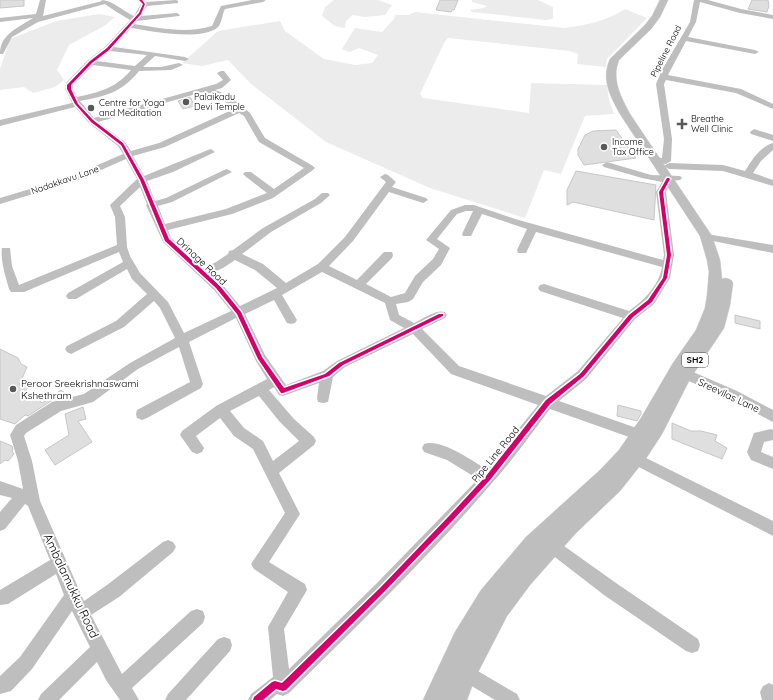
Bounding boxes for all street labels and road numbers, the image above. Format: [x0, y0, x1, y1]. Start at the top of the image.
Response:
street label: Pipeline Road [648, 23, 683, 79]
street label: Nadakkavu Lane [30, 163, 100, 196]
street label: Drinage Road [174, 235, 230, 288]
road number: SH2 [682, 353, 708, 367]
street label: Sreevilas Lane [696, 376, 762, 416]
street label: Pipe Line Road [469, 423, 522, 485]
street label: Ambalamukku Road [41, 531, 102, 640]

